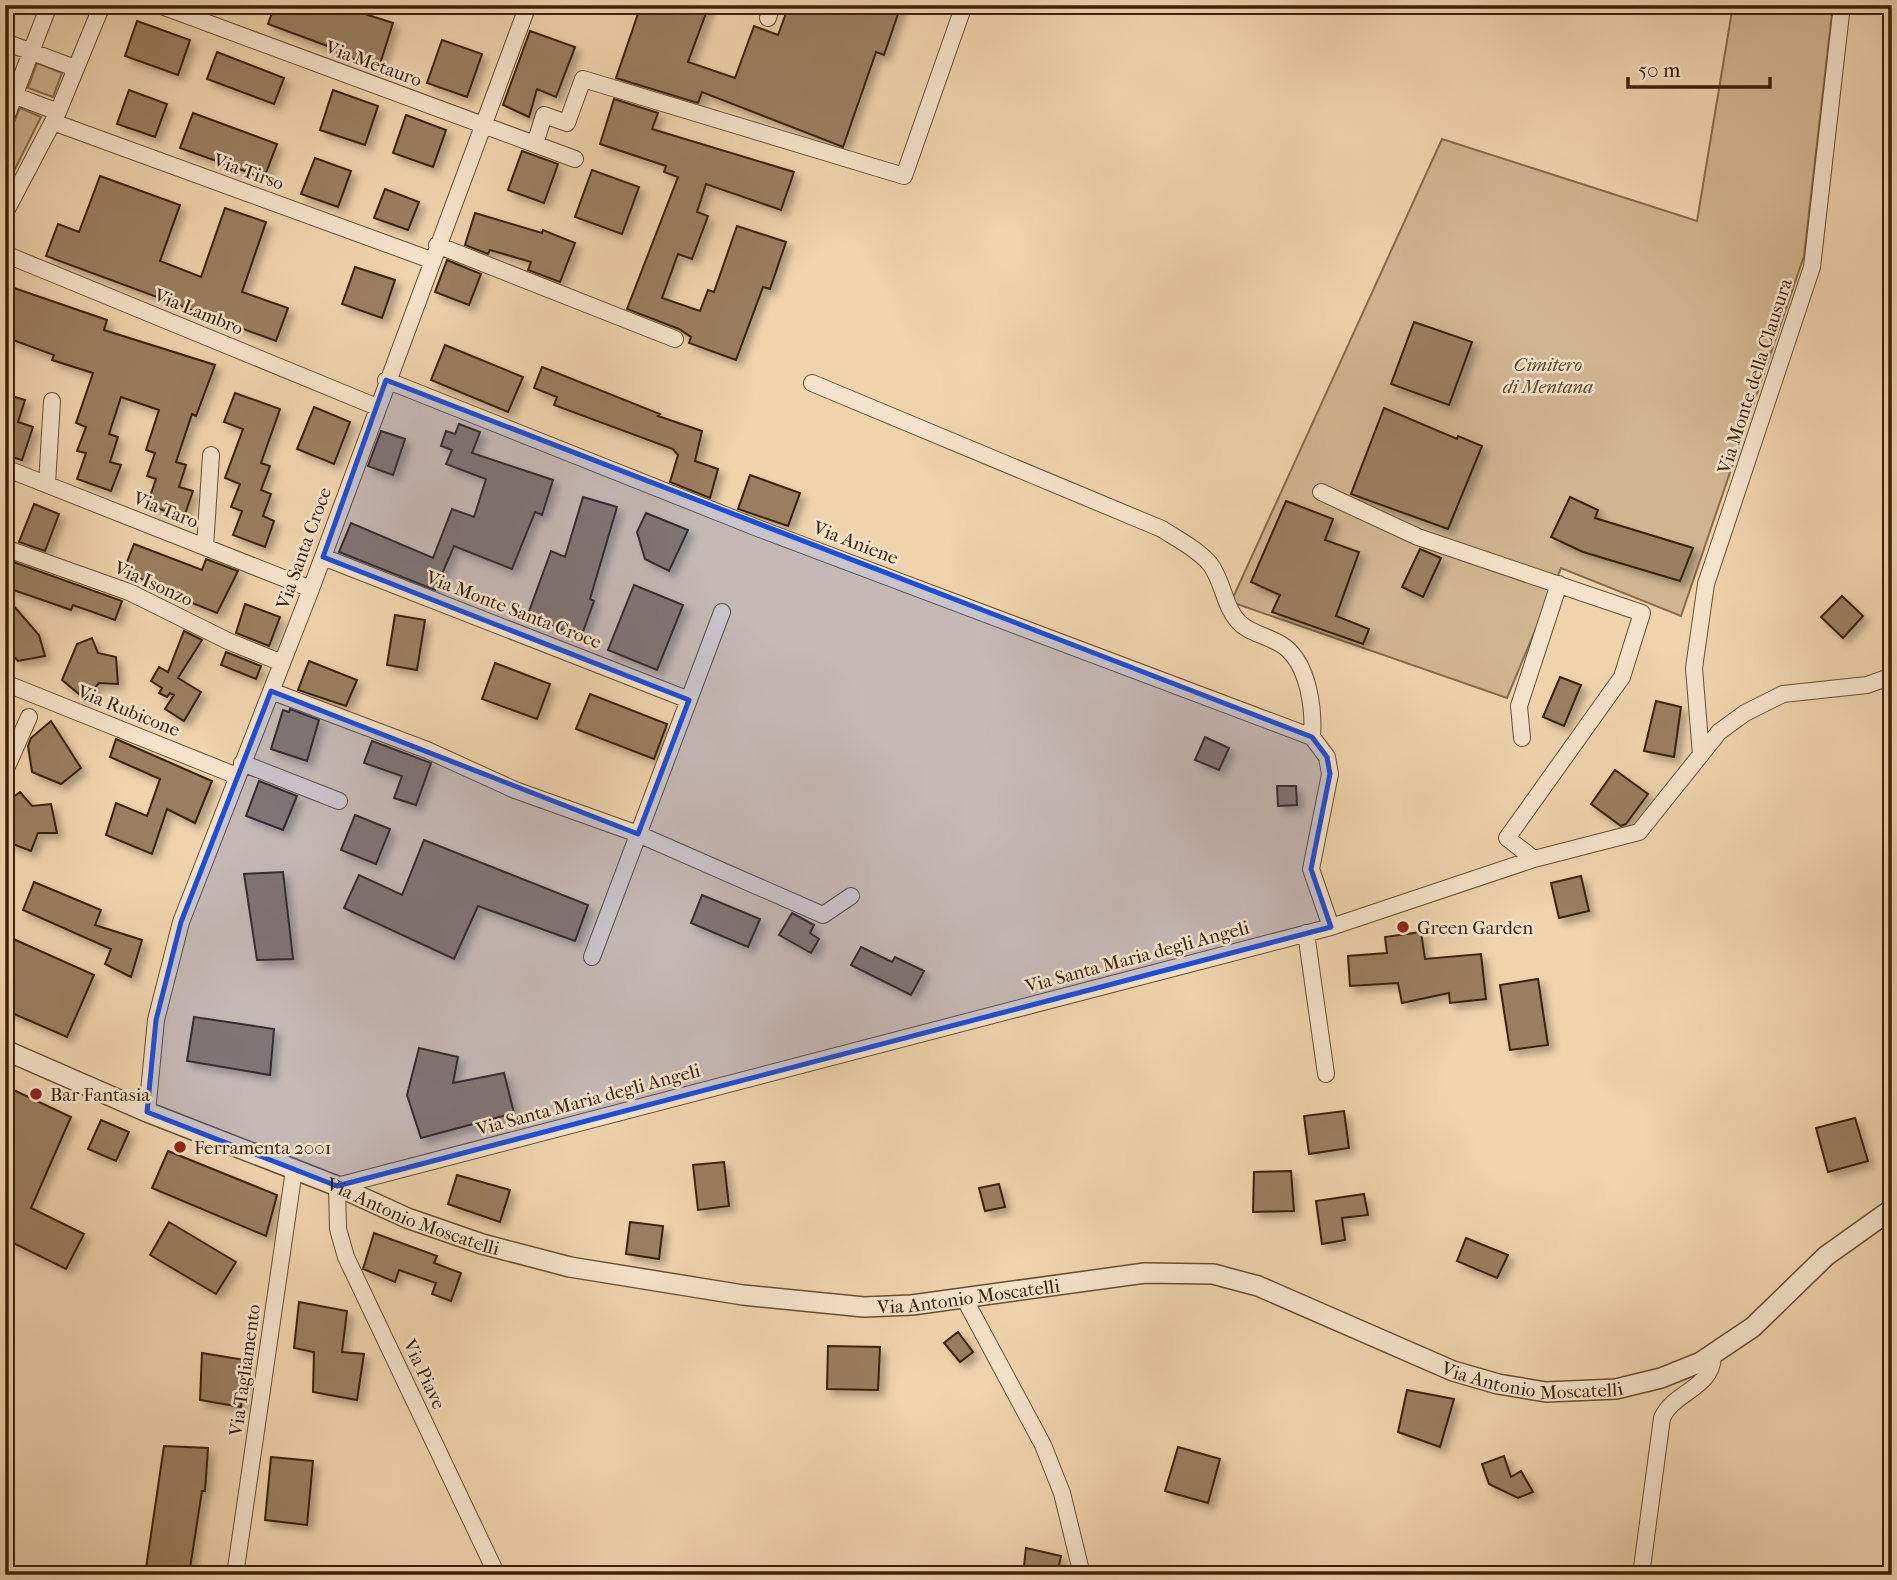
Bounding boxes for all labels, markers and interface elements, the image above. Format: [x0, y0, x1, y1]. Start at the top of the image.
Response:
street label: Via Metauro [321, 36, 425, 92]
scale bar [1628, 46, 1769, 90]
text: 50 m [1638, 58, 1681, 82]
street label: Via Tirso [209, 149, 287, 195]
street label: Via Monte della Clausura [1713, 276, 1797, 478]
street label: Via Lambro [150, 284, 247, 340]
park label: Cimitero di Mentana [1503, 354, 1593, 398]
street label: Via Santa Croce [271, 484, 336, 613]
street label: Via Taro [129, 487, 202, 533]
street label: Via Aniene [809, 516, 901, 569]
street label: Via Isonzo [110, 556, 197, 611]
street label: Via Monte Santa Croce [422, 566, 604, 654]
street label: Via Rubicone [73, 680, 183, 741]
street label: Via Santa Maria degli Angeli [1022, 916, 1252, 998]
place label: Green Garden [1417, 917, 1533, 939]
marker: Green Garden [1395, 919, 1411, 935]
street label: Via Santa Maria degli Angeli [473, 1059, 703, 1141]
place label: Bar Fantasia [50, 1084, 150, 1106]
marker: Bar Fantasia [28, 1086, 44, 1102]
place label: Ferramenta 2001 [194, 1137, 332, 1159]
marker: Ferramenta 2001 [172, 1139, 188, 1155]
street label: Via Antonio Moscatelli [323, 1173, 502, 1260]
street label: Via Antonio Moscatelli [876, 1275, 1062, 1318]
street label: Via Tagliamento [225, 1302, 265, 1439]
street label: Via Piave [398, 1335, 450, 1413]
street label: Via Antonio Moscatelli [1437, 1357, 1626, 1404]

